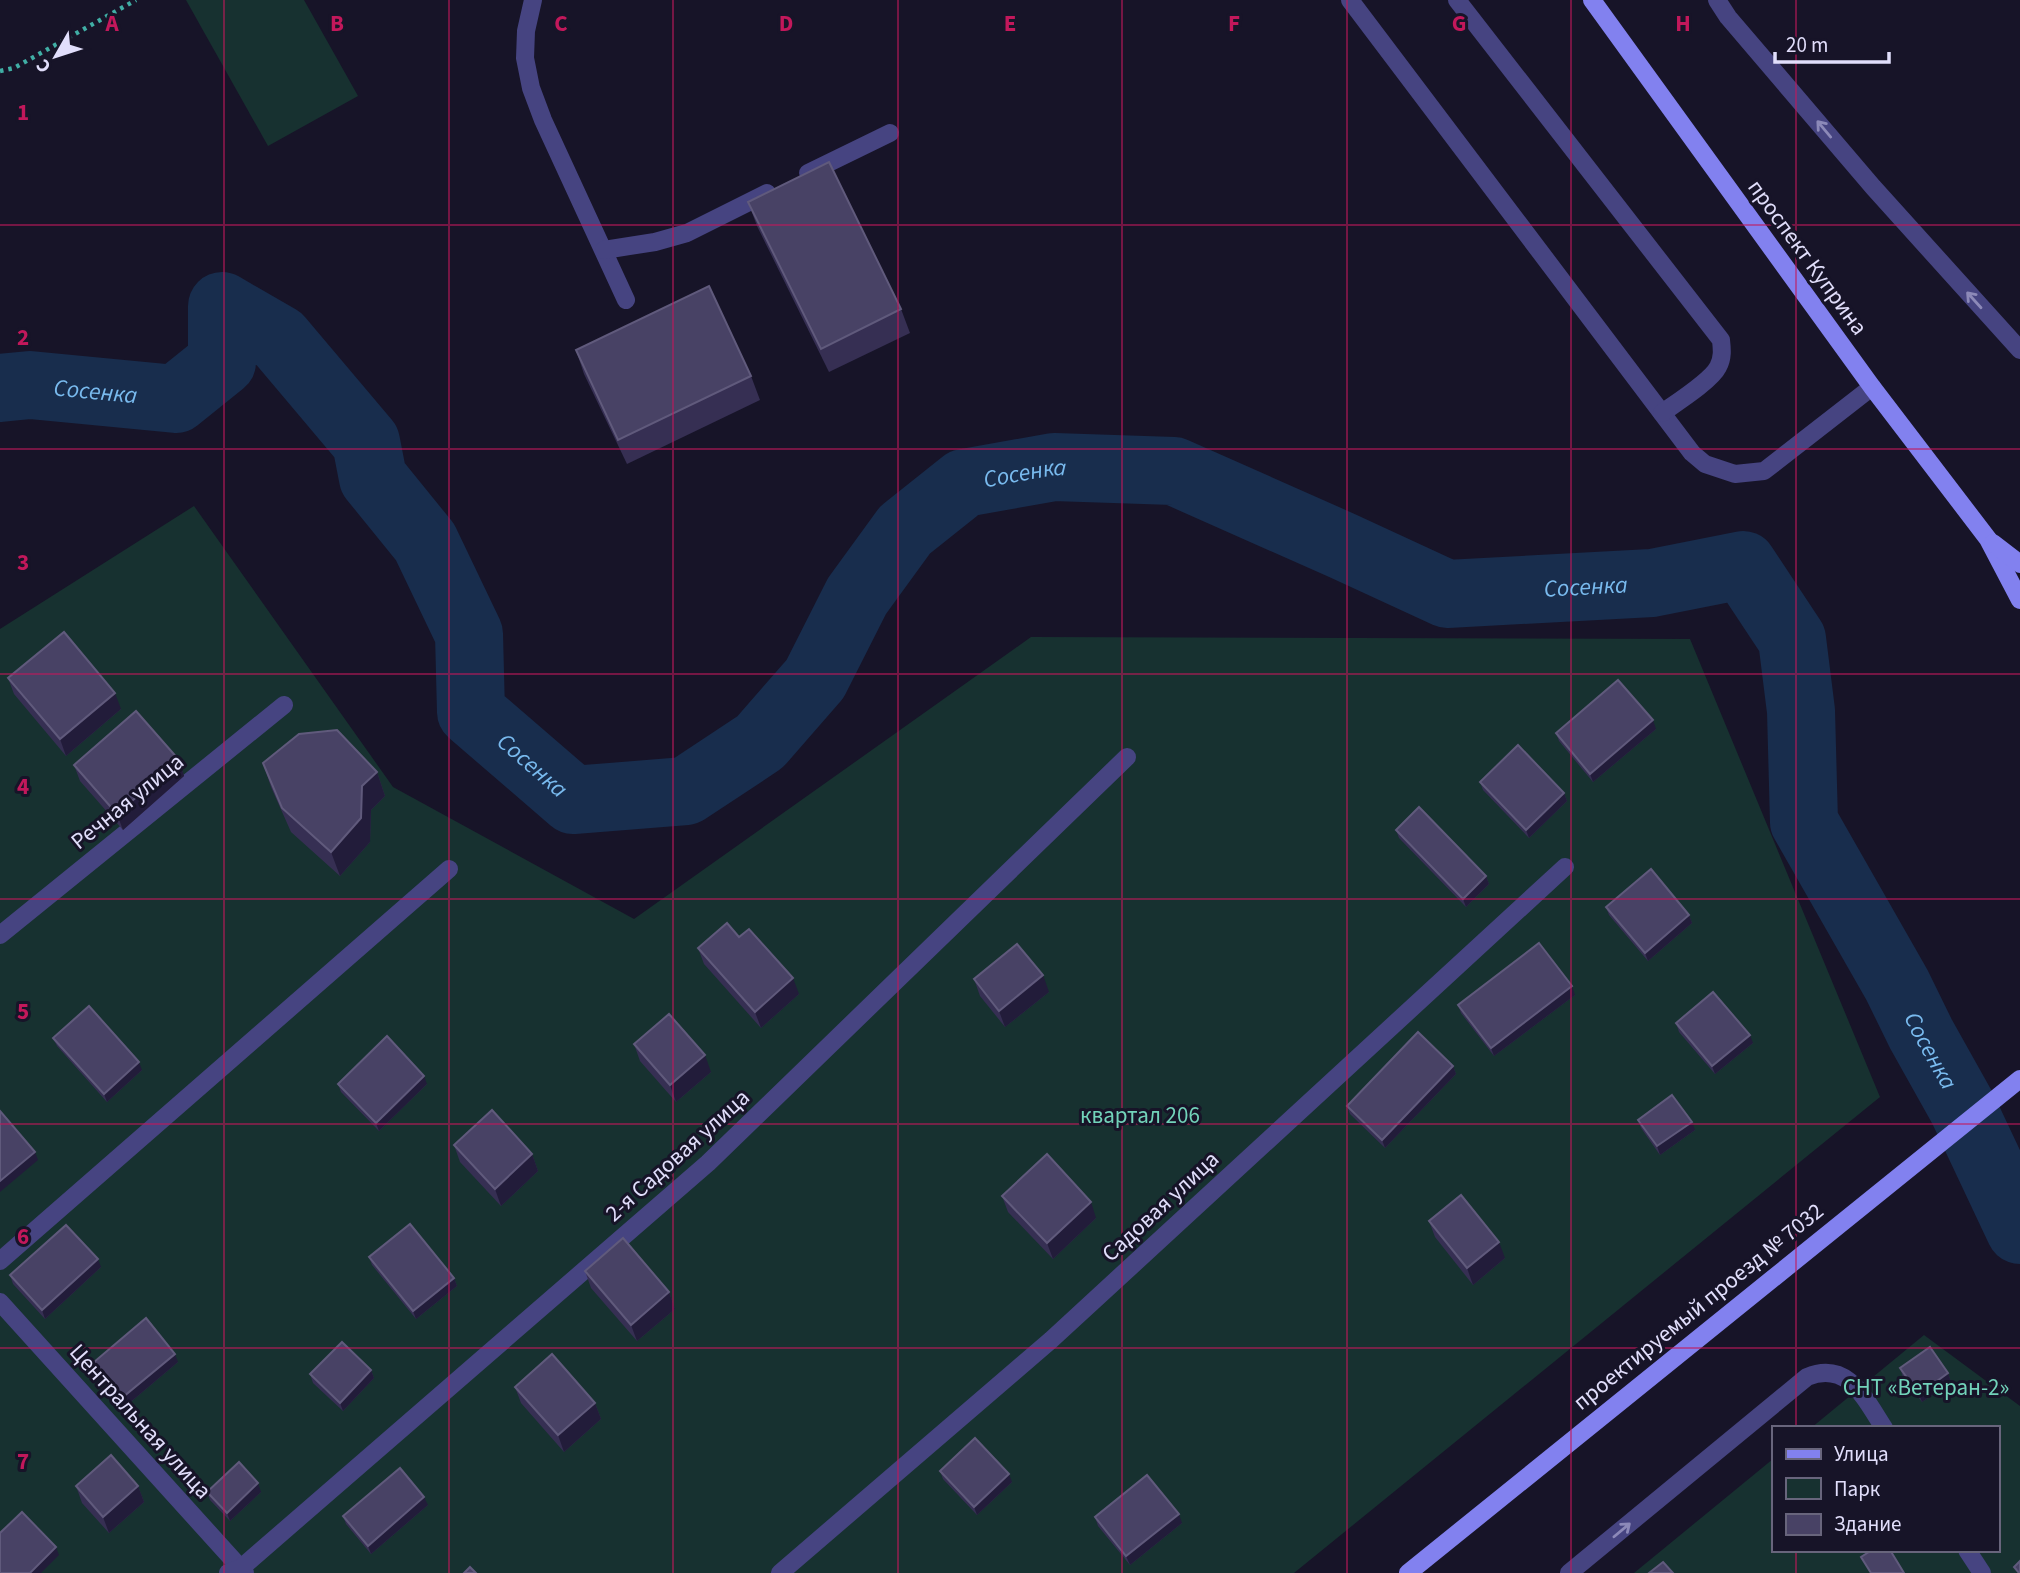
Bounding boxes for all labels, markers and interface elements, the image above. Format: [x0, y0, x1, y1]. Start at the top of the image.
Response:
text: A [104, 7, 119, 40]
text: B [330, 7, 344, 40]
text: C [554, 7, 568, 40]
text: D [779, 7, 793, 40]
text: E [1004, 7, 1016, 40]
text: F [1228, 7, 1240, 40]
text: G [1452, 7, 1466, 40]
text: H [1675, 7, 1691, 40]
north arrow [21, 21, 91, 91]
scale bar [1775, 21, 1889, 65]
text: 20 m [1786, 30, 1828, 60]
text: С [30, 53, 58, 79]
text: 1 [17, 96, 29, 129]
one-way arrow [1816, 120, 1832, 138]
street label: проспект Куприна [1740, 173, 1875, 342]
one-way arrow [1966, 291, 1982, 309]
text: 2 [17, 321, 29, 354]
water label: Сосенка [52, 370, 139, 413]
water label: Сосенка [981, 450, 1067, 497]
text: 3 [17, 546, 29, 579]
water label: Сосенка [1543, 567, 1629, 607]
water label: Сосенка [489, 725, 576, 806]
street label: Речная улица [64, 745, 191, 857]
text: 4 [17, 770, 29, 803]
text: 5 [17, 995, 29, 1028]
water label: Сосенка [1895, 1006, 1966, 1096]
street label: 2-я Садовая улица [598, 1081, 757, 1229]
park label: квартал 206 [1080, 1099, 1200, 1132]
street label: Садовая улица [1094, 1143, 1226, 1269]
street label: проектируемый проезд № 7032 [1566, 1195, 1831, 1418]
text: 6 [17, 1220, 29, 1253]
street label: Центральная улица [62, 1336, 219, 1506]
park label: СНТ «Ветеран-2» [1843, 1371, 2009, 1404]
legend [1772, 1426, 1999, 1552]
text: Улица [1834, 1439, 1889, 1469]
text: 7 [17, 1445, 29, 1478]
text: Парк [1834, 1474, 1881, 1504]
text: Здание [1834, 1509, 1902, 1539]
one-way arrow [1613, 1522, 1631, 1538]

